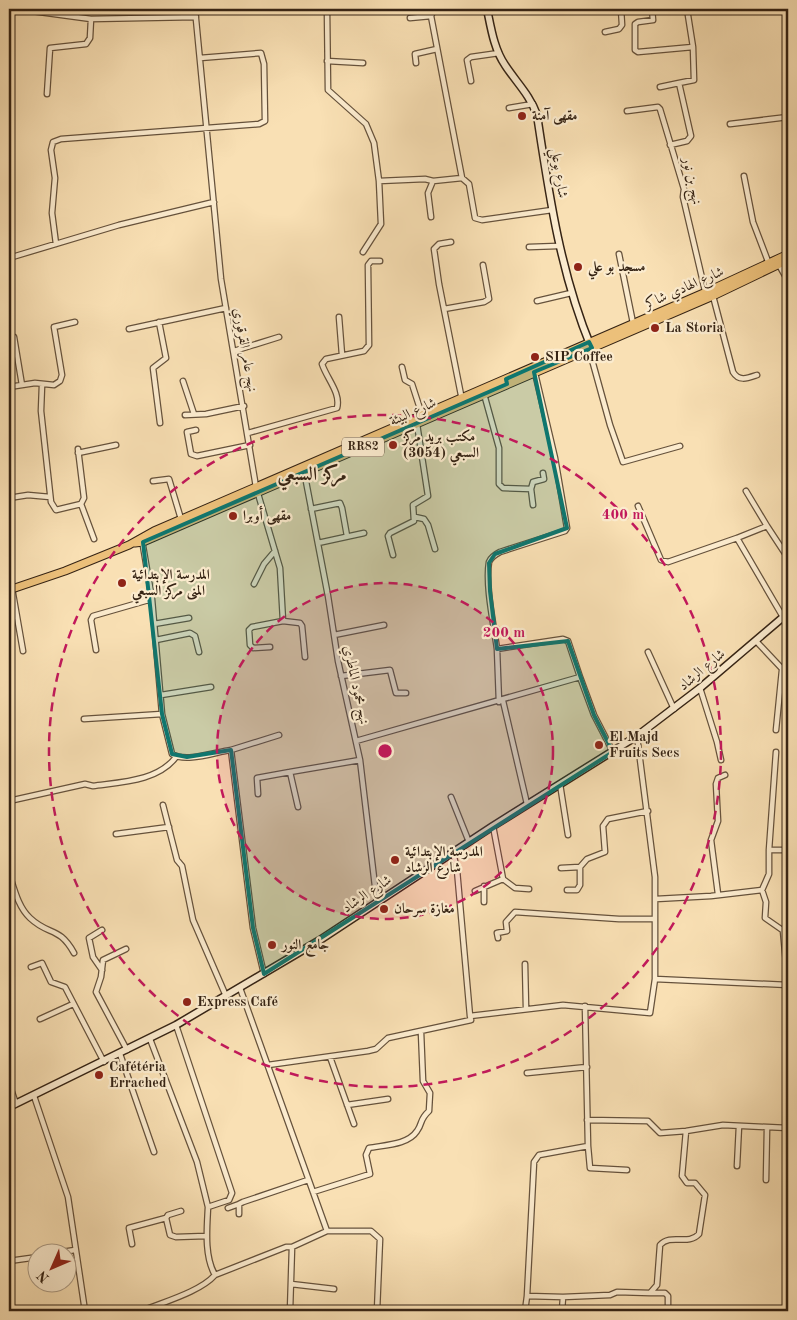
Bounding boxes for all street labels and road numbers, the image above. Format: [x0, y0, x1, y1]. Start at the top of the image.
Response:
street label: شارع بوعلي [543, 147, 570, 200]
street label: نهج بن نور [675, 154, 704, 207]
street label: شارع الهادي شاكر [640, 263, 727, 316]
street label: نهج عامر القرقوري [226, 307, 259, 394]
street label: شارع البيئة [388, 396, 440, 432]
road number: RR82 [342, 438, 384, 457]
street label: نهج محمود الماطري [336, 644, 371, 727]
street label: شارع الرشاد [675, 646, 730, 696]
street label: شارع الرشاد [339, 872, 396, 919]

